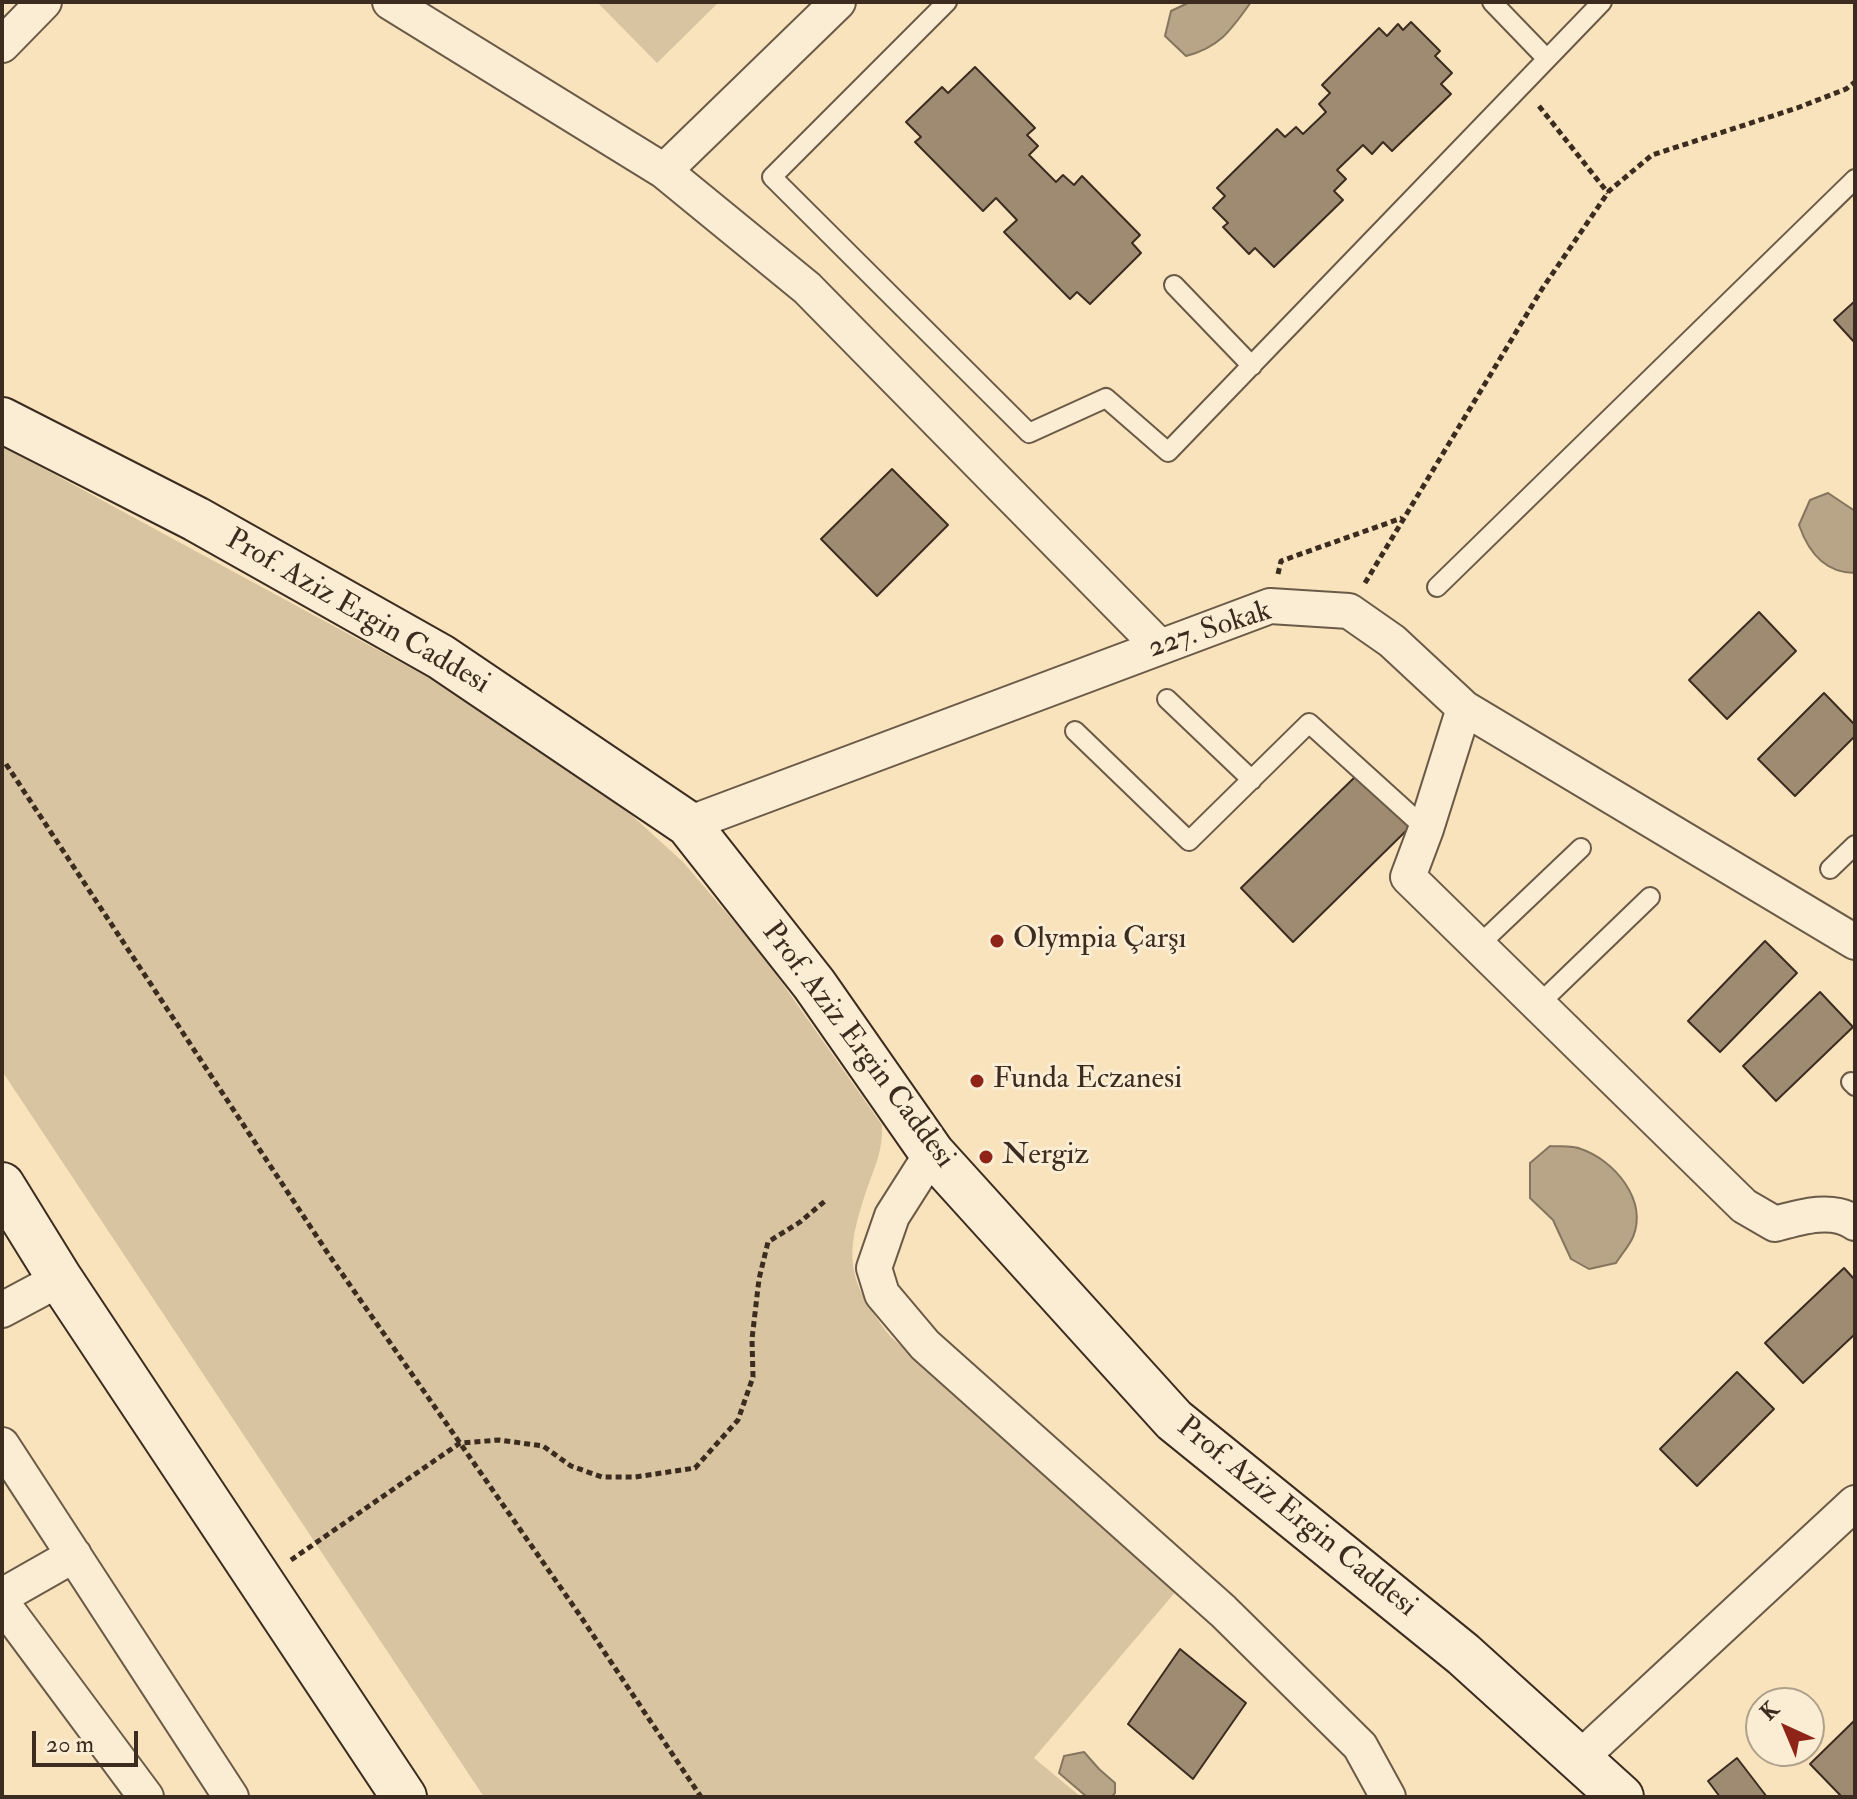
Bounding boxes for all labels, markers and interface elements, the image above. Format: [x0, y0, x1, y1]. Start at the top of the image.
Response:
street label: Prof. Aziz Ergin Caddesi [219, 523, 495, 703]
street label: 227. Sokak [1144, 594, 1276, 668]
street label: Prof. Aziz Ergin Caddesi [753, 916, 961, 1176]
place label: Olympia Çarşı [1013, 923, 1186, 959]
marker: Olympia Çarşı [988, 932, 1006, 950]
place label: Funda Eczanesi [993, 1063, 1182, 1099]
marker: Funda Eczanesi [968, 1072, 986, 1090]
place label: Nergiz [1002, 1139, 1089, 1175]
marker: Nergiz [977, 1148, 995, 1166]
street label: Prof. Aziz Ergin Caddesi [1169, 1410, 1423, 1626]
north arrow [1745, 1687, 1825, 1767]
text: K [1754, 1696, 1785, 1727]
scale bar [36, 1715, 142, 1765]
text: 20 m [46, 1729, 94, 1760]

